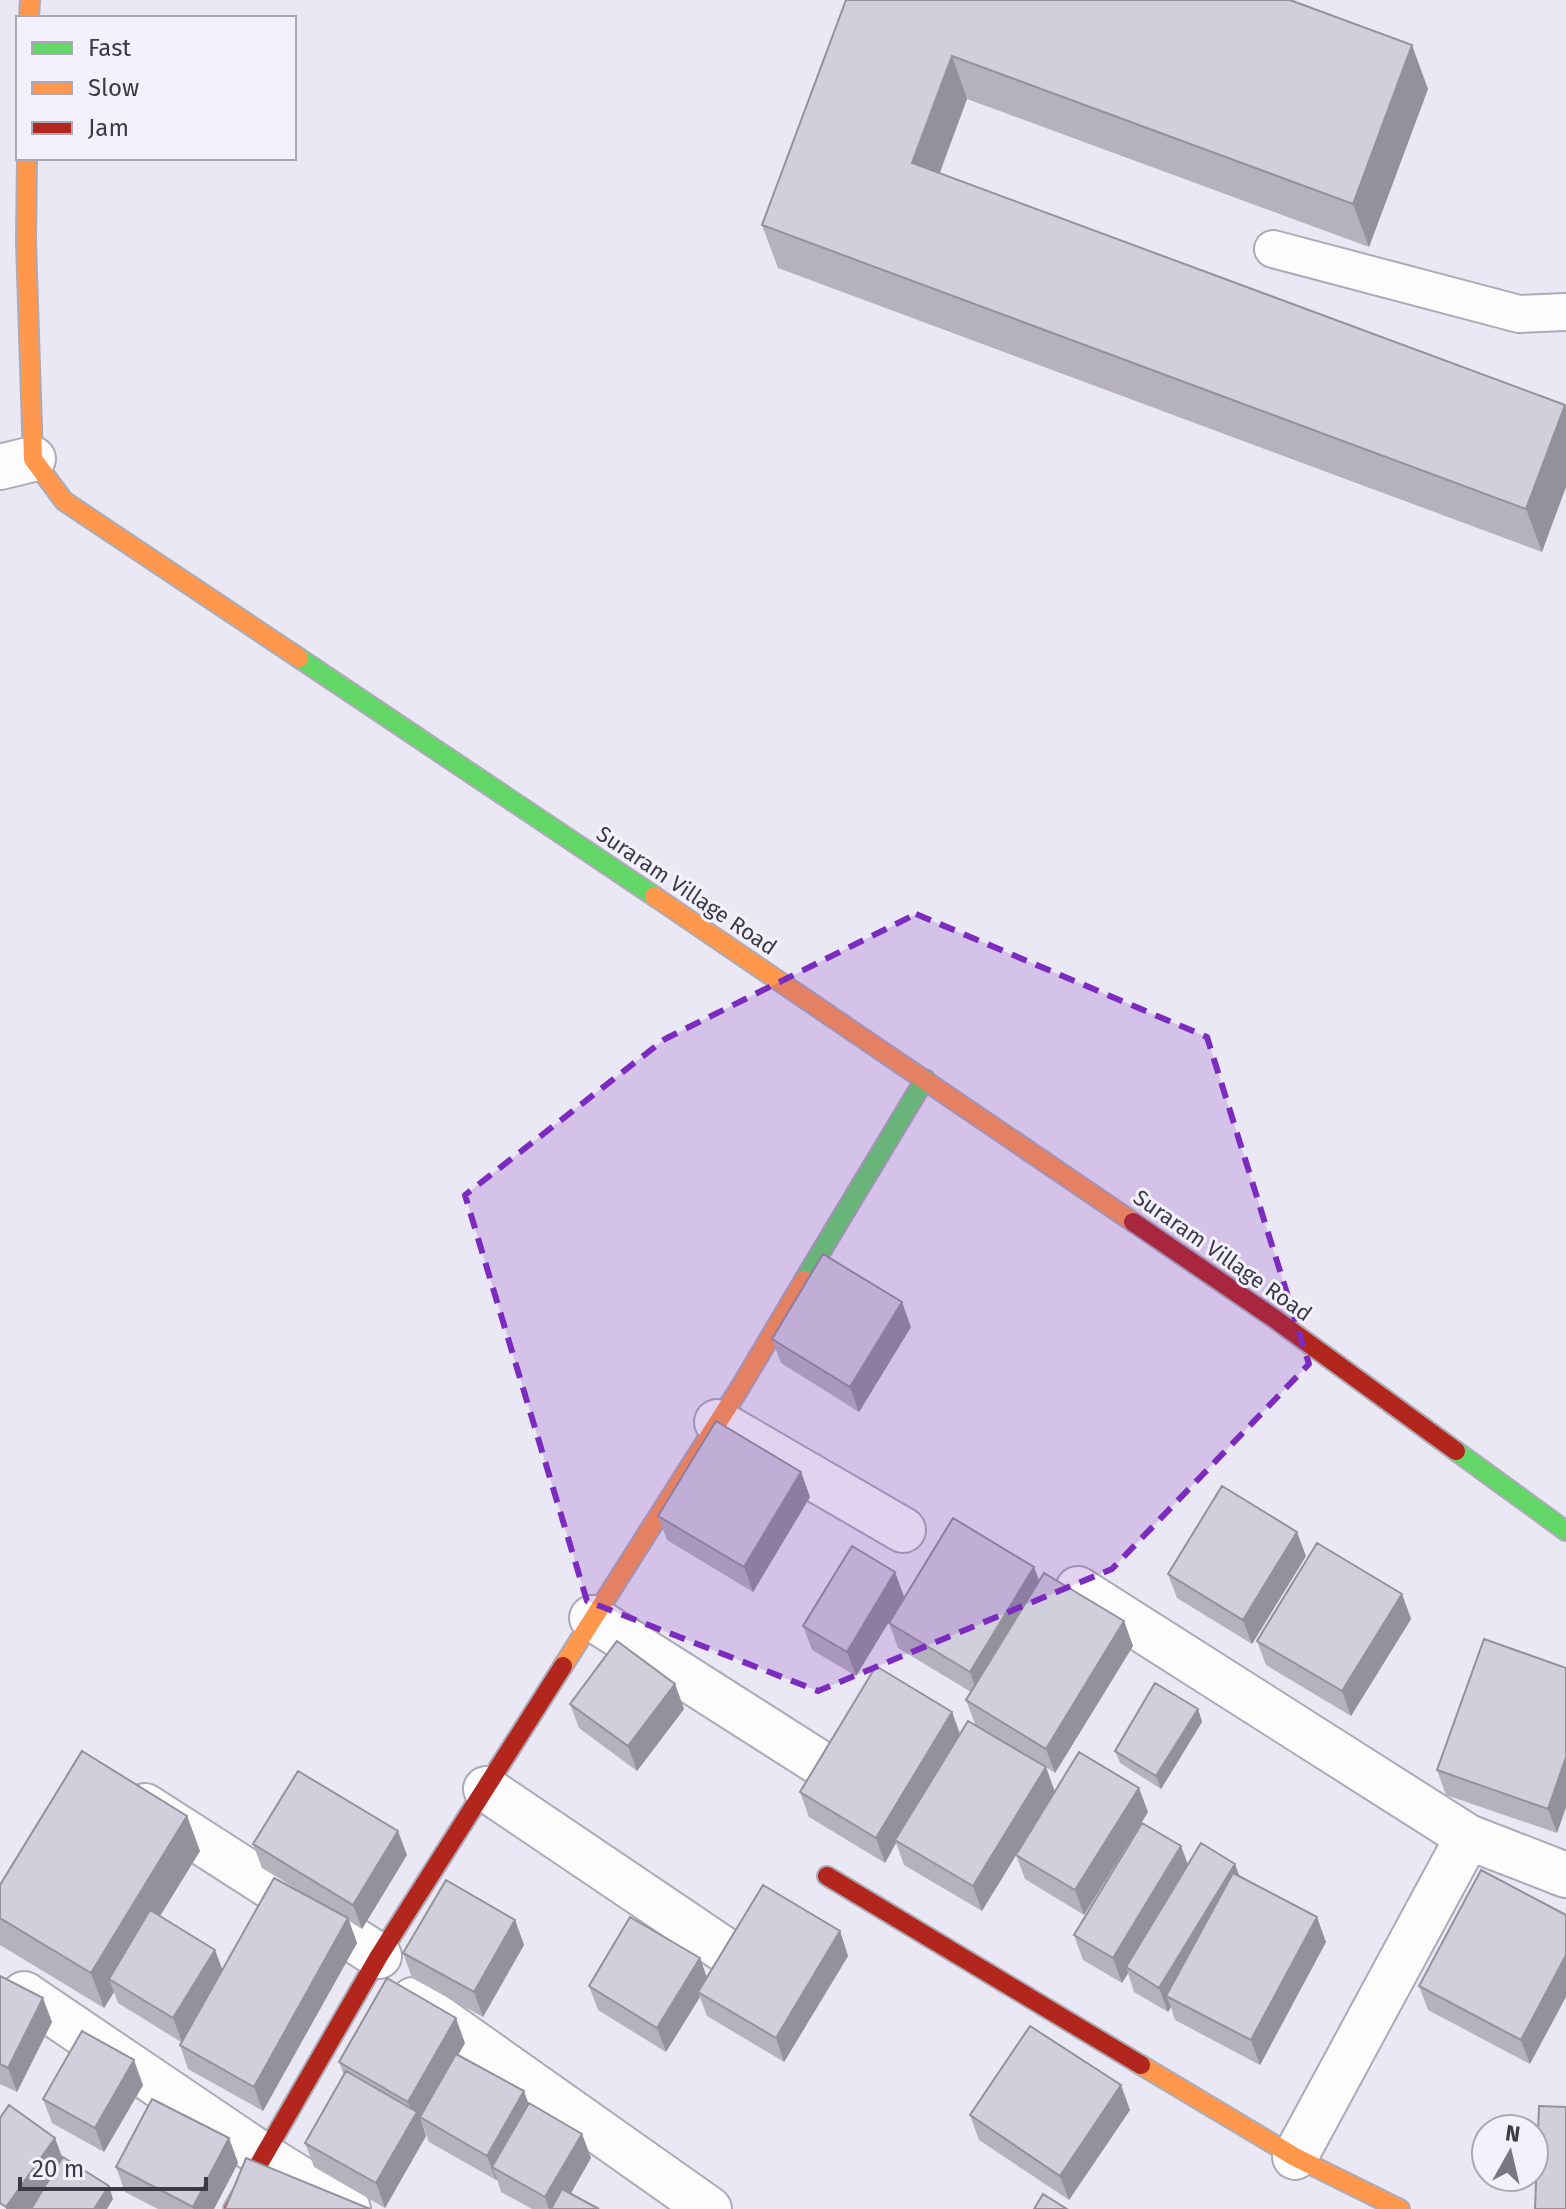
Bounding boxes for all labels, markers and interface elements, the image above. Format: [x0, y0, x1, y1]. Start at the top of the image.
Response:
legend [16, 16, 296, 160]
text: Fast [88, 34, 131, 62]
text: Slow [88, 74, 139, 102]
text: Jam [88, 114, 129, 142]
street label: Suraram Village Road [592, 820, 782, 961]
street label: Suraram Village Road [1128, 1184, 1317, 1327]
north arrow [1470, 2113, 1550, 2193]
text: N [1504, 2119, 1522, 2148]
scale bar [20, 2141, 206, 2191]
text: 20 m [32, 2155, 84, 2183]

